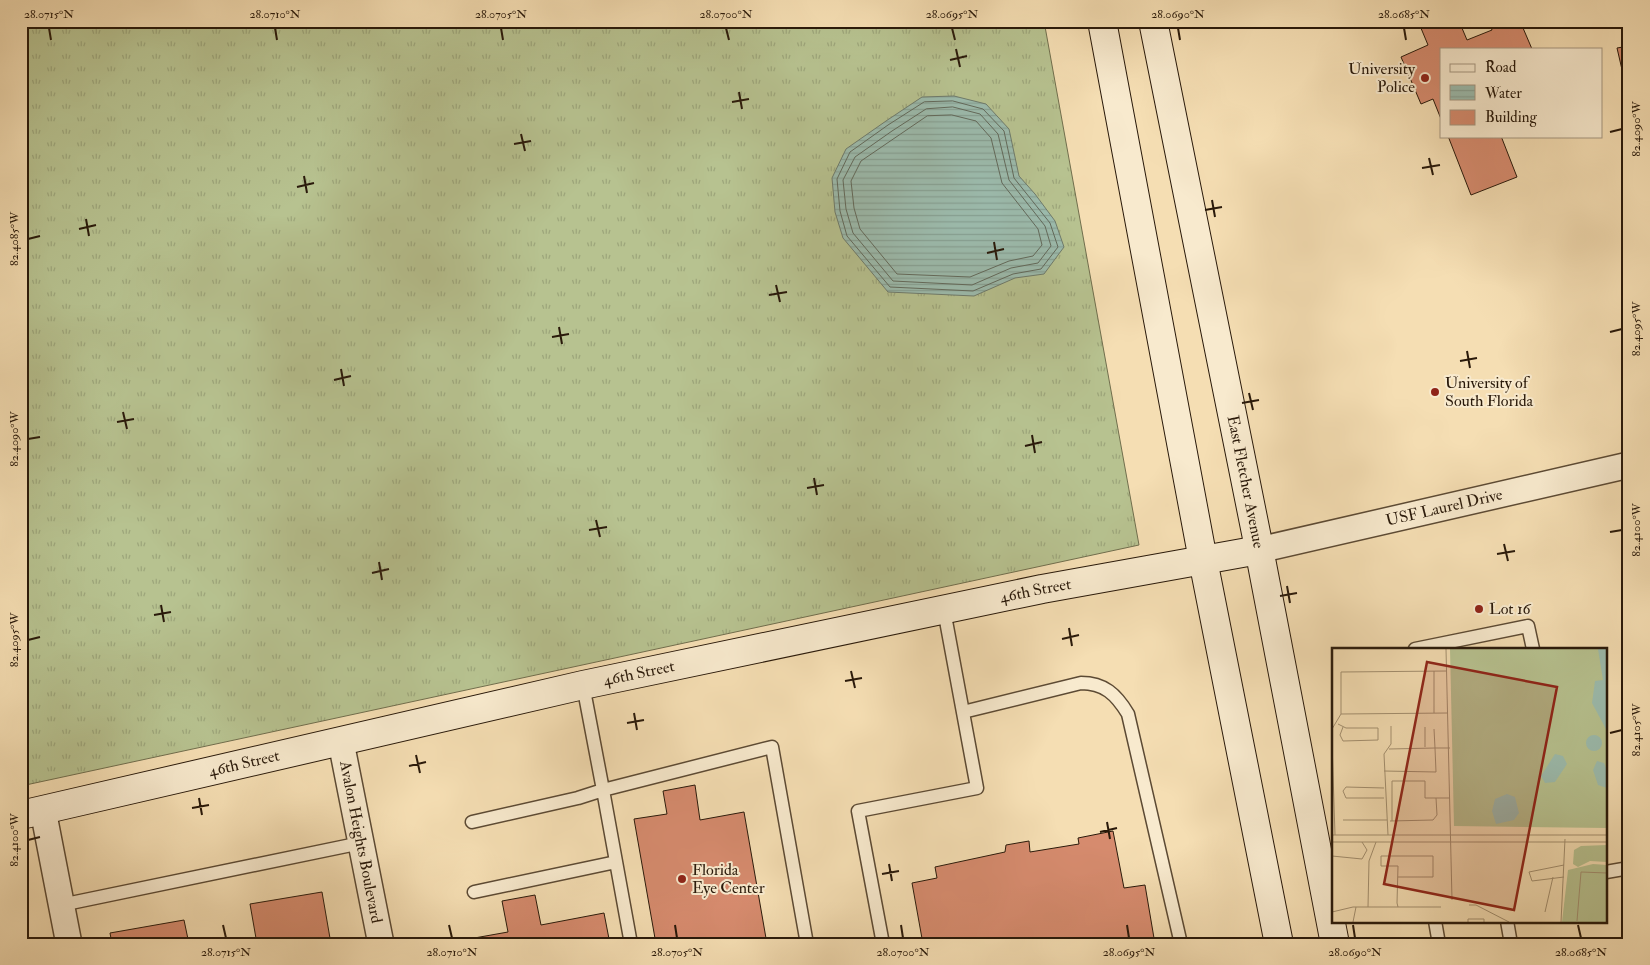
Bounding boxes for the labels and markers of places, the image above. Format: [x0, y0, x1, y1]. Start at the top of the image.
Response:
place label: University Police [1348, 59, 1416, 97]
marker: University Police [1419, 72, 1431, 84]
place label: University of South Florida [1445, 373, 1534, 411]
marker: University of South Florida [1429, 386, 1441, 398]
place label: Lot 16 [1489, 599, 1532, 619]
marker: Lot 16 [1473, 603, 1485, 615]
place label: Florida Eye Center [692, 860, 765, 898]
marker: Florida Eye Center [676, 873, 688, 885]

